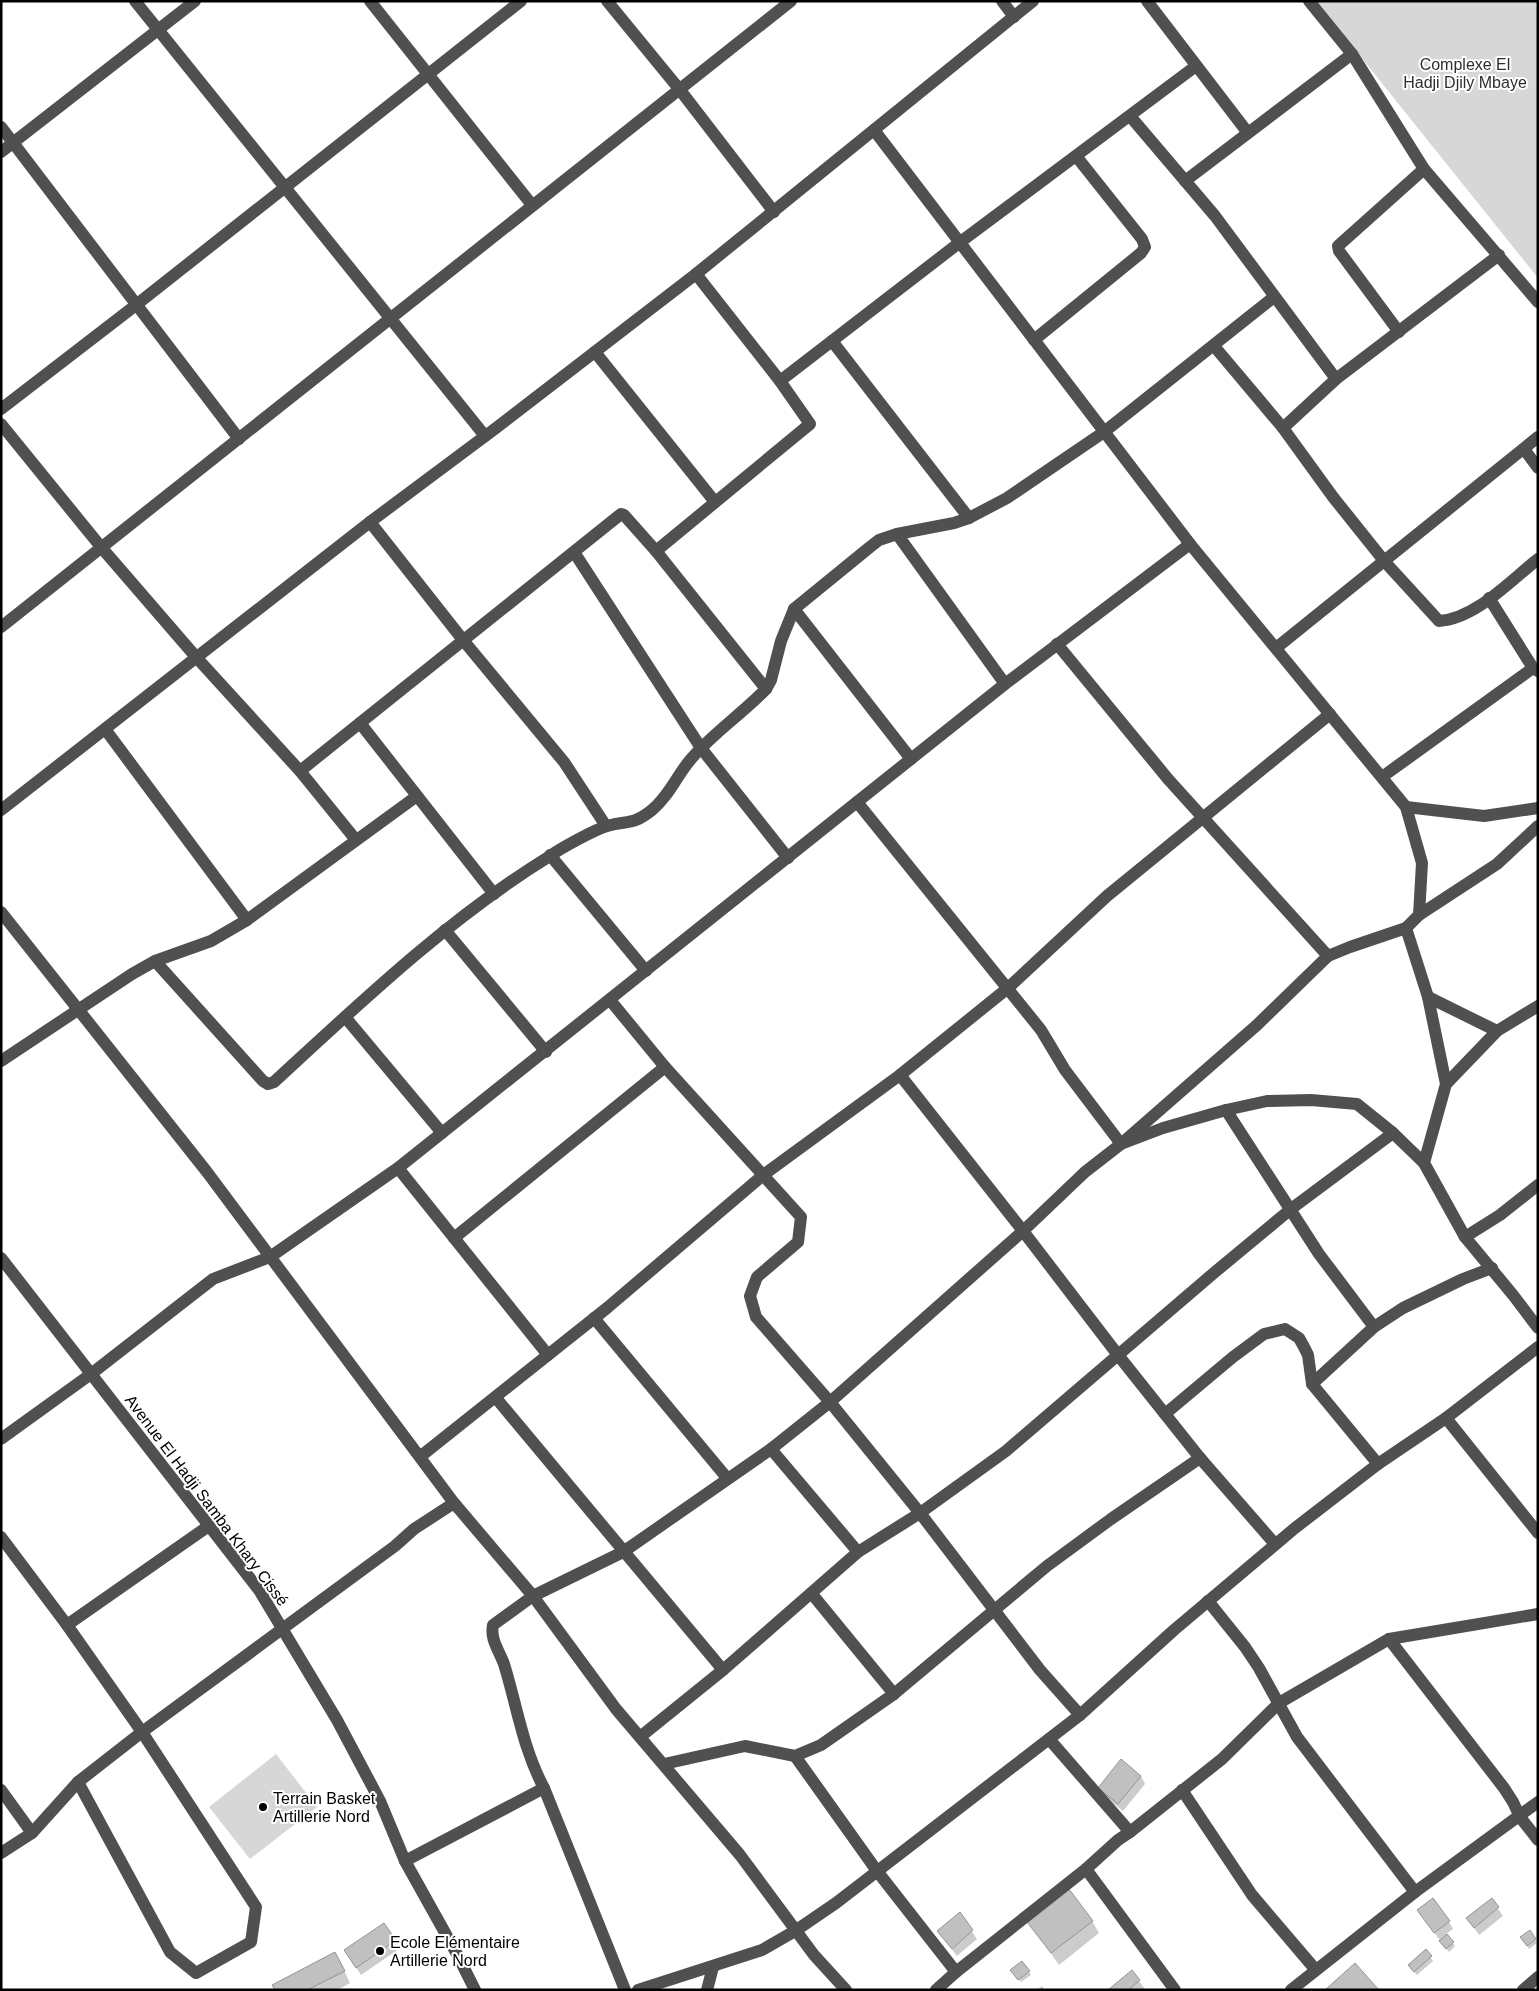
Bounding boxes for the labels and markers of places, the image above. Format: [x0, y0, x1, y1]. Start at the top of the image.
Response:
place label: Terrain Basket Artillerie Nord [273, 1790, 376, 1825]
marker: Terrain Basket Artillerie Nord [257, 1801, 269, 1813]
place label: Ecole Elémentaire Artillerie Nord [390, 1934, 520, 1969]
marker: Ecole Elémentaire Artillerie Nord [374, 1945, 386, 1957]

